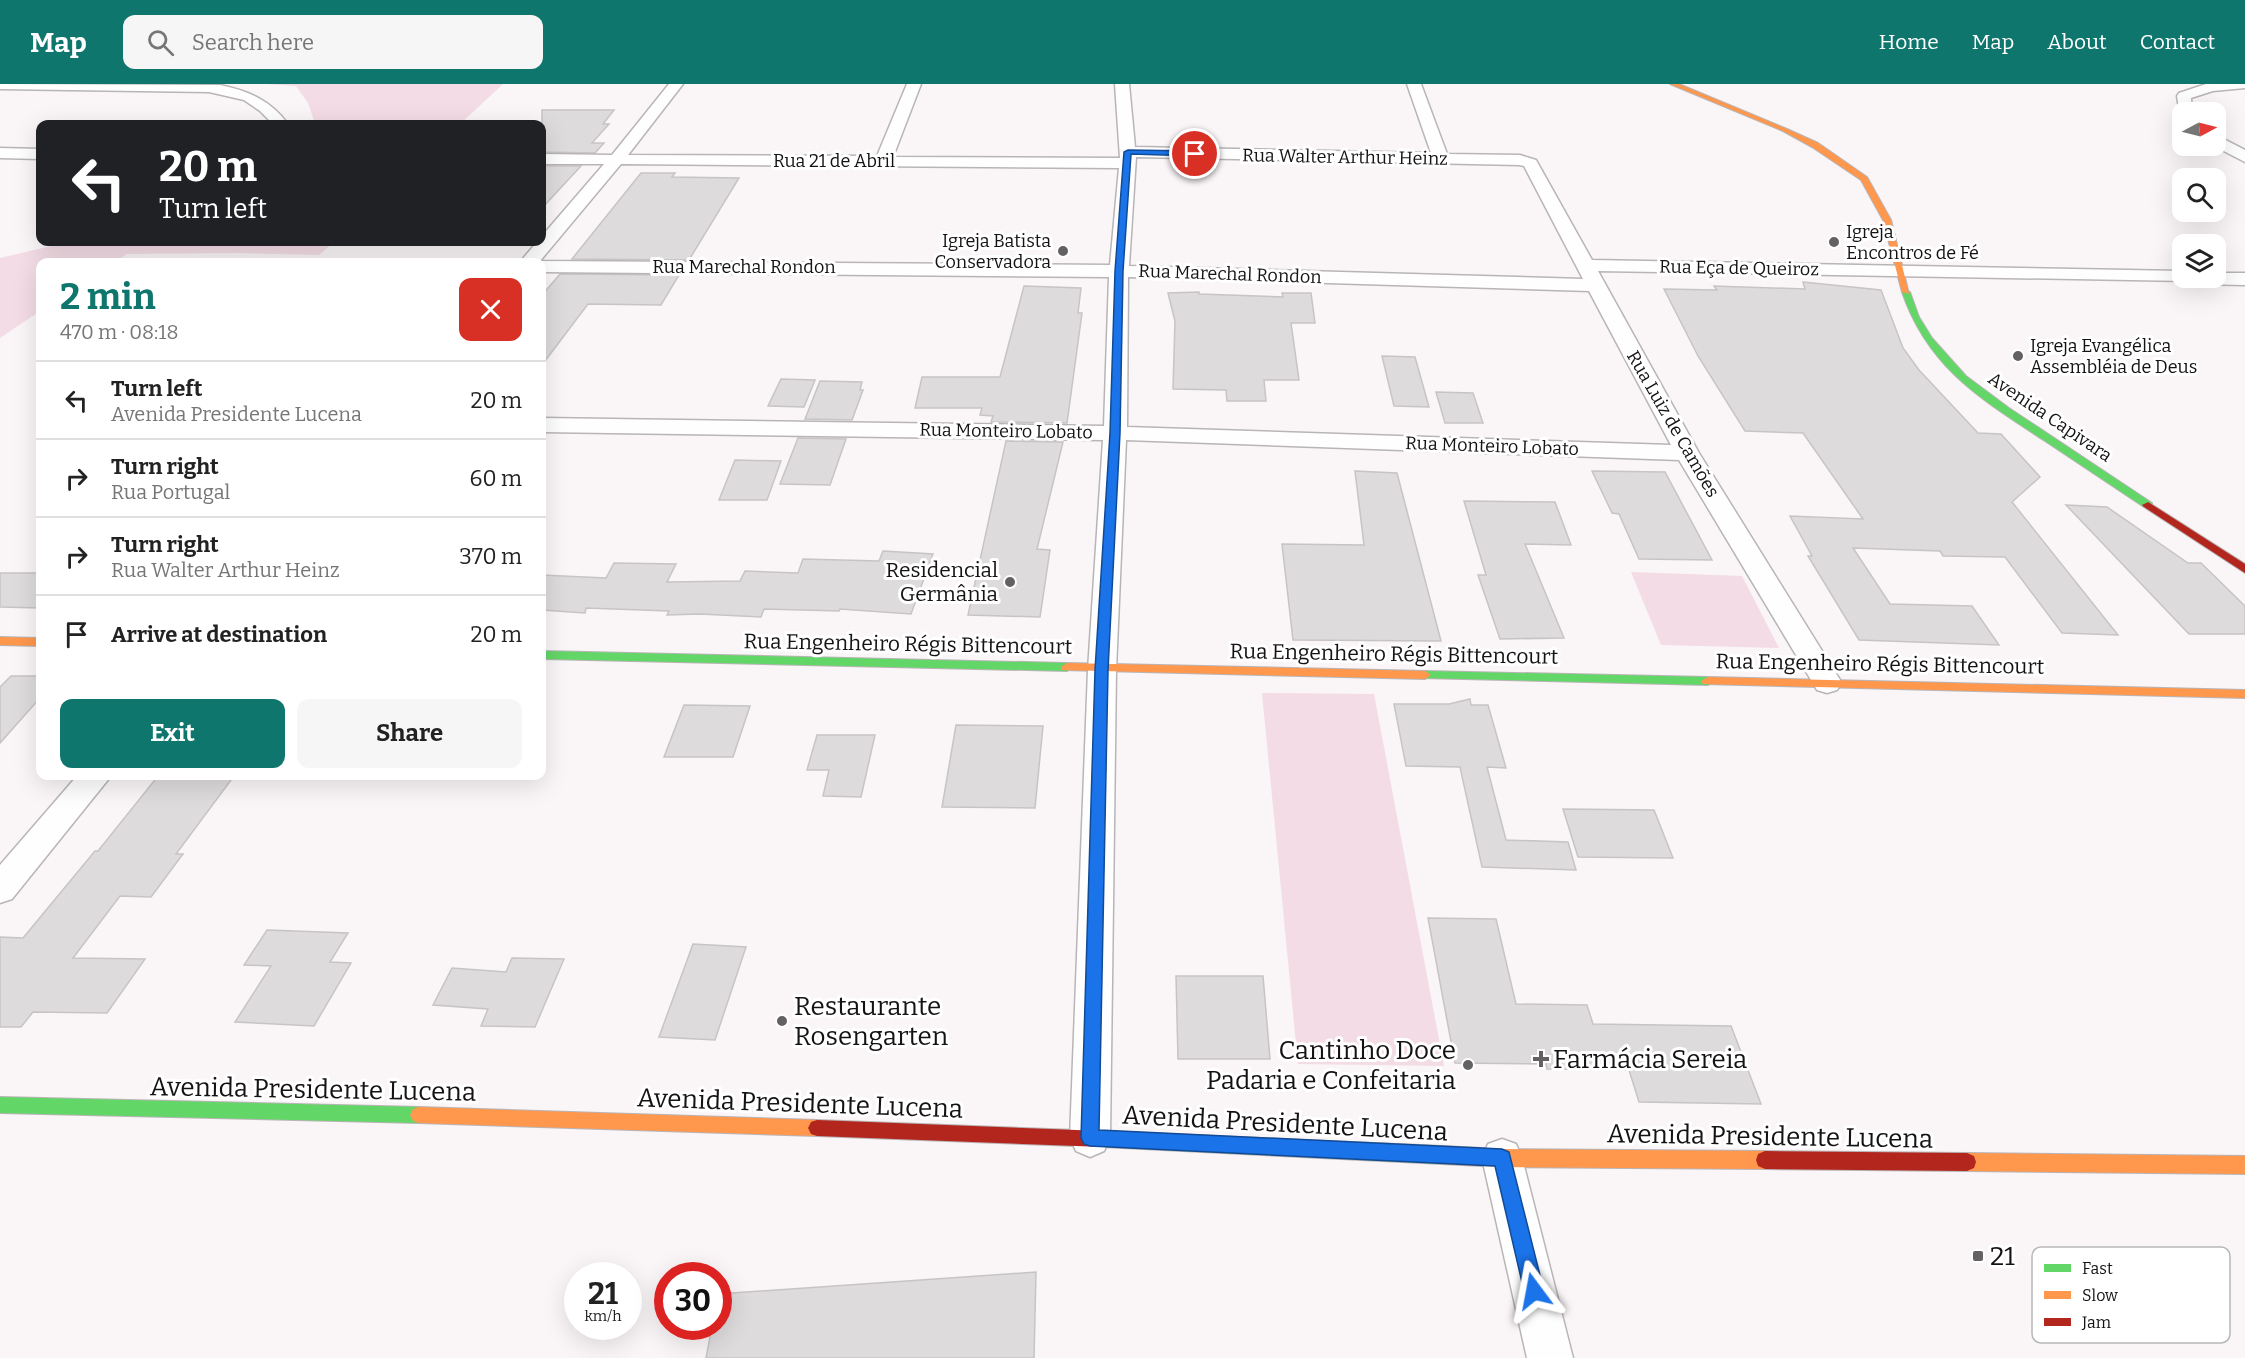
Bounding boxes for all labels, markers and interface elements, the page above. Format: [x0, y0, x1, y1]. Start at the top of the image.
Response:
search box [123, 15, 543, 69]
text: Map [30, 26, 87, 59]
icon: search [144, 26, 177, 59]
text: Search here [192, 29, 314, 56]
text: Home [1879, 29, 1939, 55]
text: Map [1972, 29, 2014, 55]
text: About [2047, 29, 2107, 55]
text: Contact [2140, 29, 2215, 55]
north arrow [2172, 102, 2226, 156]
map controls [2172, 102, 2226, 288]
pin [1169, 128, 1220, 179]
icon: arrive [1178, 137, 1211, 170]
text: 20 m [159, 142, 257, 192]
icon: left [60, 144, 138, 222]
street label: Rua Walter Arthur Heinz [1242, 144, 1448, 170]
street label: Rua 21 de Abril [773, 150, 895, 172]
button: search [2172, 168, 2226, 222]
text: Turn left [159, 193, 267, 225]
place label: Igreja Encontros de Fé [1846, 221, 1979, 264]
place label: Igreja Batista Conservadora [934, 230, 1051, 273]
button: layers [2172, 234, 2226, 288]
marker: Igreja Encontros de Fé [1827, 235, 1841, 249]
marker: Igreja Batista Conservadora [1056, 244, 1070, 258]
street label: Rua Marechal Rondon [652, 256, 836, 278]
street label: Rua Eça de Queiroz [1659, 256, 1819, 280]
street label: Rua Marechal Rondon [1138, 260, 1323, 288]
text: 2 min [60, 275, 156, 319]
button: close [459, 278, 522, 341]
text: 470 m · 08:18 [60, 320, 178, 344]
place label: Igreja Evangélica Assembléia de Deus [2030, 335, 2197, 378]
street label: Rua Luiz de Camões [1622, 347, 1724, 501]
marker: Igreja Evangélica Assembléia de Deus [2011, 349, 2025, 363]
street label: Avenida Capivara [1984, 367, 2116, 467]
text: Turn left [111, 375, 203, 402]
icon: left [60, 384, 93, 417]
text: 20 m [471, 387, 522, 414]
text: Avenida Presidente Lucena [111, 402, 362, 426]
street label: Rua Monteiro Lobato [919, 418, 1093, 444]
street label: Rua Monteiro Lobato [1405, 432, 1579, 460]
text: Turn right [111, 453, 219, 480]
icon: right [60, 462, 93, 495]
text: 60 m [470, 465, 522, 492]
text: Rua Portugal [111, 480, 230, 504]
text: Turn right [111, 531, 219, 558]
icon: right [60, 540, 93, 573]
text: 370 m [459, 543, 522, 570]
place label: Residencial Germânia [886, 557, 999, 607]
text: Rua Walter Arthur Heinz [111, 558, 340, 582]
marker: Residencial Germânia [1003, 575, 1017, 589]
icon: arrive [60, 618, 93, 651]
text: Arrive at destination [111, 621, 327, 648]
text: 20 m [471, 621, 522, 648]
street label: Rua Engenheiro Régis Bittencourt [743, 628, 1073, 660]
street label: Rua Engenheiro Régis Bittencourt [1229, 638, 1559, 670]
street label: Rua Engenheiro Régis Bittencourt [1715, 648, 2045, 680]
button: Exit [60, 699, 285, 768]
button: Share [297, 699, 522, 768]
place label: Restaurante Rosengarten [794, 991, 949, 1052]
marker: Restaurante Rosengarten [775, 1014, 789, 1028]
place label: Cantinho Doce Padaria e Confeitaria [1206, 1035, 1456, 1096]
place label: Farmácia Sereia [1553, 1044, 1747, 1075]
marker: Farmácia Sereia [1534, 1052, 1548, 1066]
marker: Cantinho Doce Padaria e Confeitaria [1461, 1058, 1475, 1072]
street label: Avenida Presidente Lucena [150, 1071, 476, 1108]
street label: Avenida Presidente Lucena [636, 1082, 964, 1125]
street label: Avenida Presidente Lucena [1121, 1099, 1449, 1148]
street label: Avenida Presidente Lucena [1607, 1118, 1933, 1155]
place label: 21 [1990, 1241, 2015, 1272]
legend [2032, 1247, 2230, 1343]
marker: 21 [1971, 1249, 1985, 1263]
position arrow [1502, 1259, 1566, 1323]
text: Fast [2082, 1259, 2113, 1278]
speed limit sign: 30 [654, 1262, 732, 1340]
text: 21 [588, 1276, 618, 1312]
text: Slow [2082, 1286, 2118, 1305]
text: km/h [584, 1307, 622, 1325]
text: Jam [2081, 1313, 2111, 1332]

